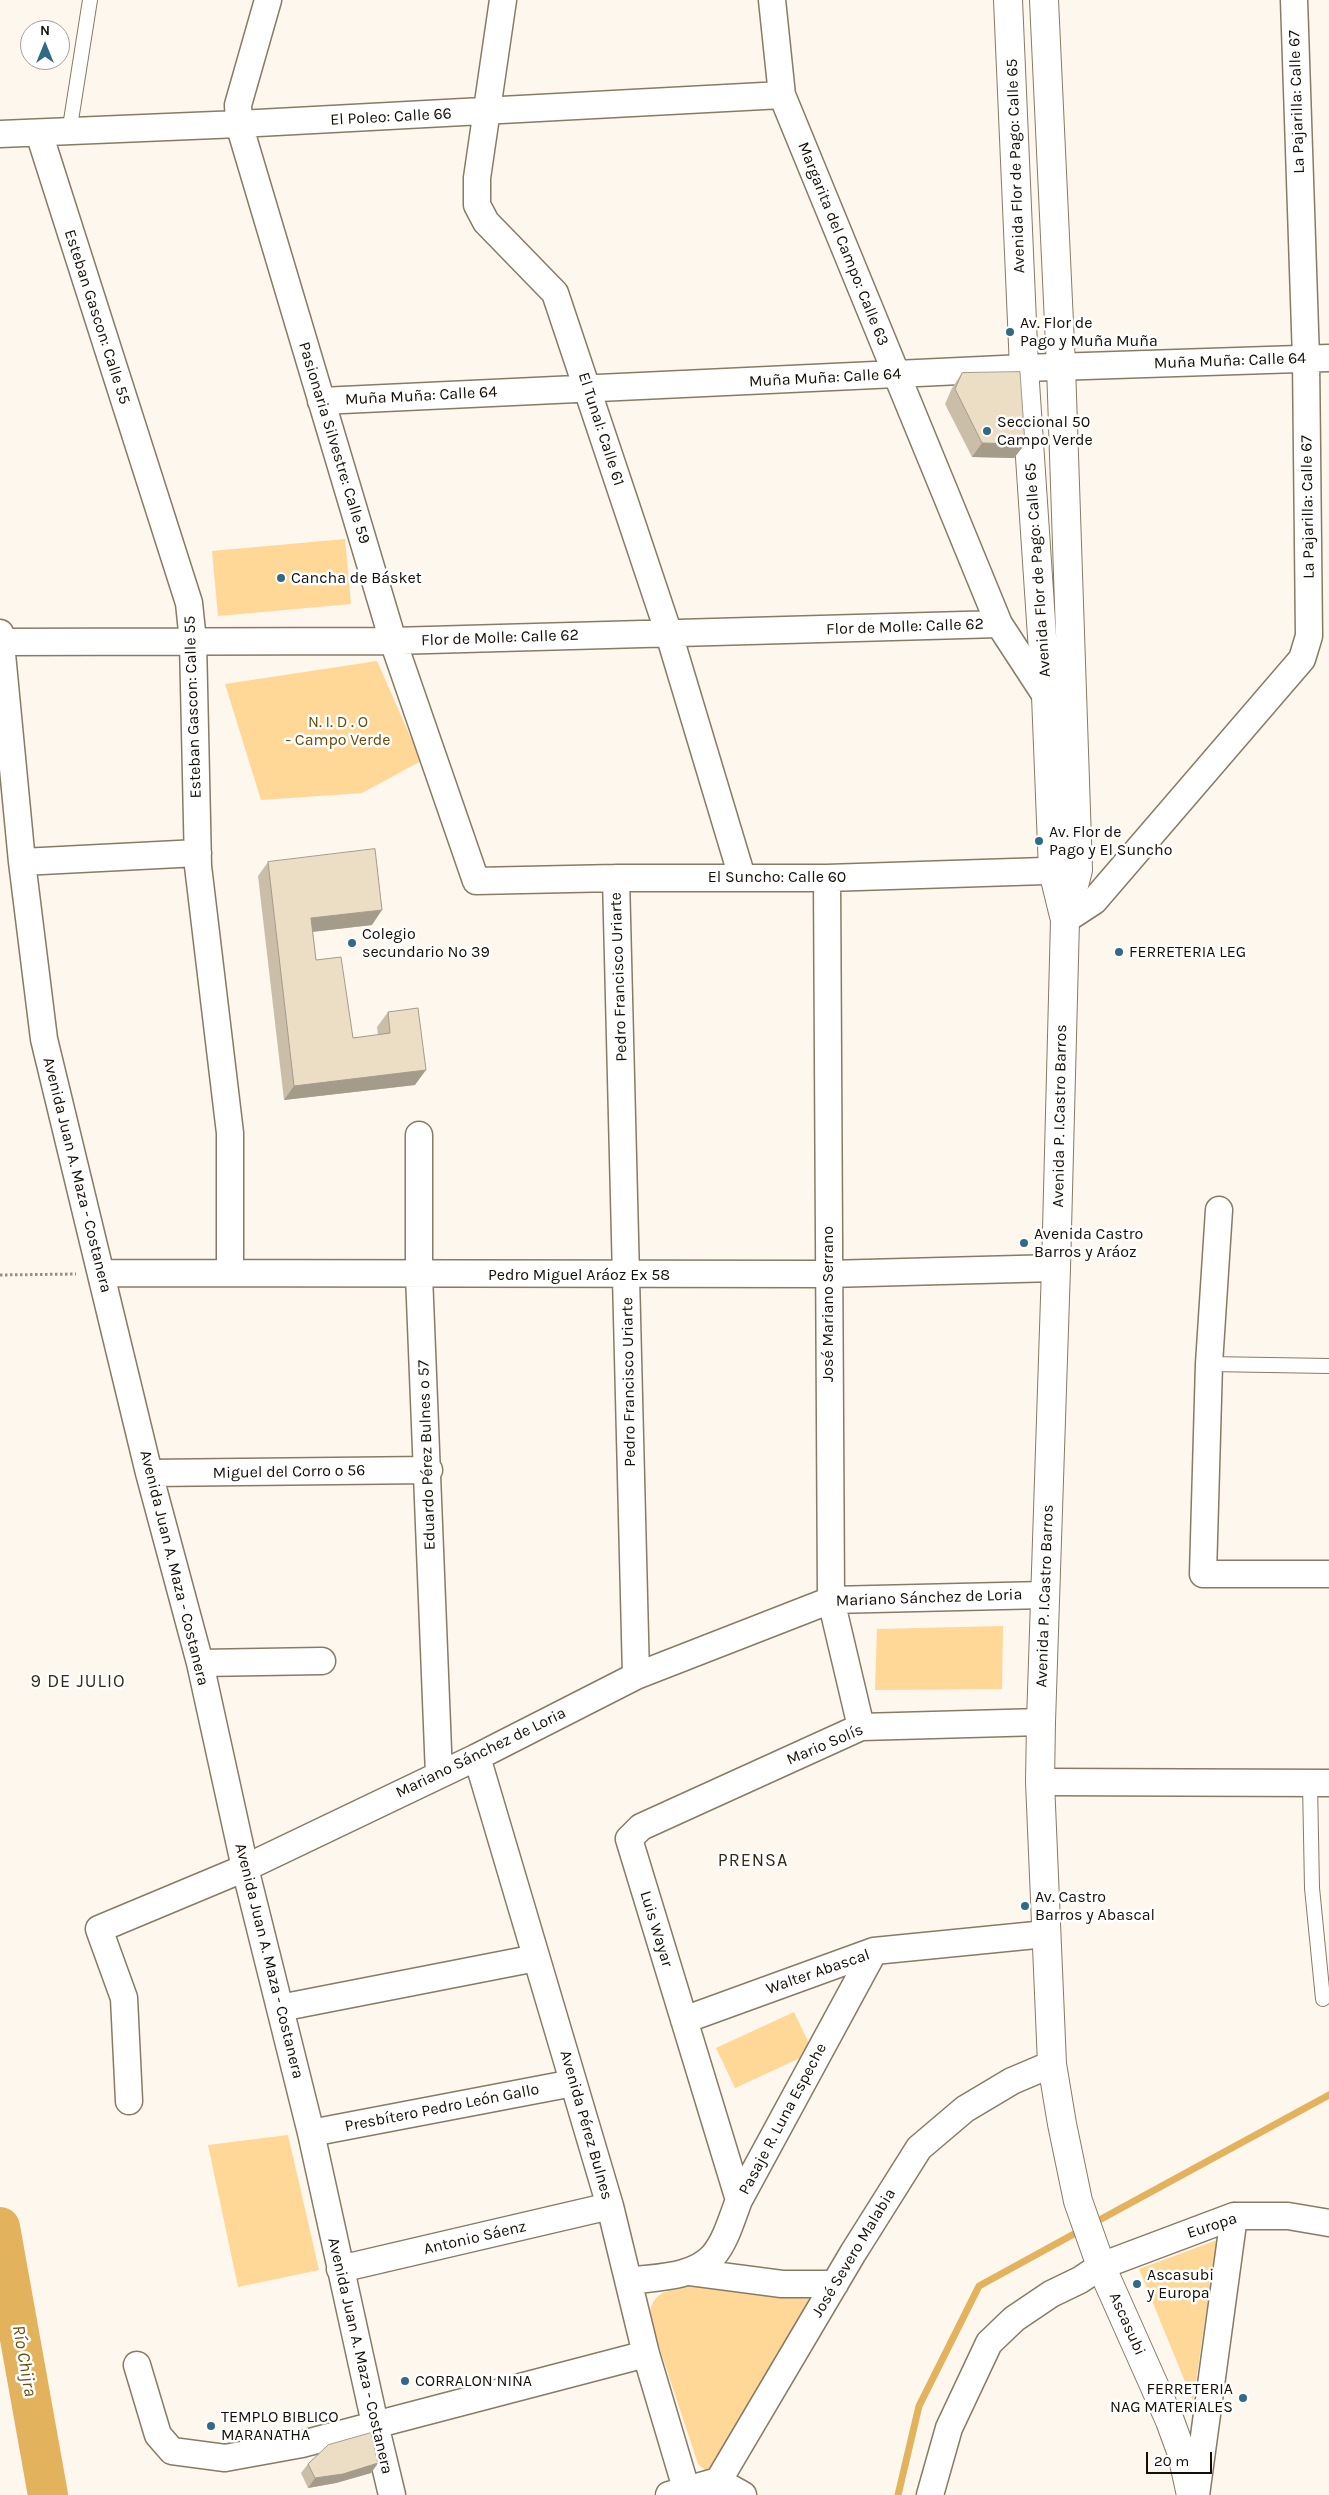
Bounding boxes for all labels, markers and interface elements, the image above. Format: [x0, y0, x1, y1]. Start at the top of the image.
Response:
north arrow [20, 20, 70, 70]
text: N [40, 22, 50, 39]
street label: La Pajarilla: Calle 67 [1285, 30, 1309, 174]
street label: Avenida Flor de Pago: Calle 65 [1003, 58, 1029, 274]
street label: El Poleo: Calle 66 [330, 104, 452, 130]
street label: Margarita del Campo: Calle 63 [793, 139, 893, 349]
street label: Esteban Gascon: Calle 55 [60, 227, 134, 407]
place label: Av. Flor de Pago y Muña Muña [1020, 313, 1158, 351]
marker: Av. Flor de Pago y Muña Muña [1004, 326, 1016, 338]
street label: Pasionaria Silvestre: Calle 59 [294, 340, 374, 546]
street label: Muña Muña: Calle 64 [1154, 349, 1306, 373]
street label: Muña Muña: Calle 64 [748, 364, 902, 392]
street label: El Tunal: Calle 61 [574, 370, 628, 488]
street label: Muña Muña: Calle 64 [344, 382, 498, 410]
place label: Seccional 50 Campo Verde [997, 412, 1093, 450]
marker: Seccional 50 Campo Verde [981, 425, 993, 437]
street label: La Pajarilla: Calle 67 [1297, 435, 1319, 579]
street label: Avenida Flor de Pago: Calle 65 [1021, 462, 1055, 678]
place label: Cancha de Básket [291, 568, 422, 588]
marker: Cancha de Básket [275, 572, 287, 584]
street label: Esteban Gascon: Calle 55 [180, 615, 206, 799]
street label: Flor de Molle: Calle 62 [826, 615, 984, 639]
street label: Flor de Molle: Calle 62 [421, 626, 579, 650]
park label: N. I. D . O - Campo Verde [285, 712, 391, 750]
place label: Av. Flor de Pago y El Suncho [1049, 822, 1172, 860]
marker: Av. Flor de Pago y El Suncho [1033, 835, 1045, 847]
street label: El Suncho: Calle 60 [708, 867, 846, 887]
street label: Pedro Francisco Uriarte [606, 892, 632, 1062]
place label: Colegio secundario Nº 39 [362, 924, 490, 962]
marker: Colegio secundario Nº 39 [346, 937, 358, 949]
place label: FERRETERIA LEG [1129, 942, 1246, 962]
marker: FERRETERIA LEG [1113, 946, 1125, 958]
street label: Avenida P. I.Castro Barros [1049, 1024, 1071, 1208]
street label: Avenida Juan A. Maza - Costanera [38, 1055, 116, 1295]
place label: Avenida Castro Barros y Aráoz [1034, 1224, 1143, 1262]
street label: José Mariano Serrano [818, 1226, 838, 1382]
marker: Avenida Castro Barros y Aráoz [1018, 1237, 1030, 1249]
street label: Pedro Miguel Aráoz Ex 58 [488, 1265, 670, 1285]
street label: Pedro Francisco Uriarte [618, 1297, 640, 1467]
street label: Eduardo Pérez Bulnes o 57 [414, 1359, 440, 1551]
street label: Avenida Juan A. Maza - Costanera [135, 1448, 213, 1688]
street label: Miguel del Corro o 56 [212, 1461, 366, 1483]
street label: Avenida P. I.Castro Barros [1032, 1504, 1058, 1688]
street label: Mariano Sánchez de Loria [835, 1585, 1023, 1611]
district label: 9 DE JULIO [29, 1671, 127, 1693]
street label: Mariano Sánchez de Loria [393, 1703, 569, 1803]
street label: Mario Solís [784, 1720, 866, 1770]
street label: Avenida Juan A. Maza - Costanera [230, 1841, 308, 2081]
district label: PRENSA [717, 1850, 789, 1872]
place label: Av. Castro Barros y Abascal [1035, 1887, 1155, 1925]
street label: Luis Wayar [635, 1889, 677, 1969]
marker: Av. Castro Barros y Abascal [1019, 1900, 1031, 1912]
street label: Walter Abascal [764, 1945, 872, 1999]
street label: Pasaje R. Luna Espeche [735, 2040, 831, 2198]
street label: Avenida Pérez Bulnes [555, 2048, 617, 2202]
street label: Presbítero Pedro León Gallo [343, 2080, 541, 2136]
street label: José Severo Malabia [808, 2185, 900, 2321]
street label: Europa [1185, 2209, 1239, 2243]
street label: Antonio Sáenz [422, 2217, 528, 2259]
street label: Avenida Juan A. Maza - Costanera [323, 2236, 397, 2476]
place label: Ascasubi y Europa [1147, 2265, 1214, 2303]
marker: Ascasubi y Europa [1131, 2278, 1143, 2290]
street label: Ascasubi [1105, 2289, 1149, 2359]
water label: Río Chijra [7, 2323, 41, 2399]
place label: CORRALON NINA [415, 2371, 532, 2391]
marker: CORRALON NINA [399, 2375, 411, 2387]
place label: FERRETERIA NAG MATERIALES [1110, 2379, 1233, 2417]
marker: FERRETERIA NAG MATERIALES [1237, 2392, 1249, 2404]
place label: TEMPLO BIBLICO MARANATHA [221, 2407, 338, 2445]
marker: TEMPLO BIBLICO MARANATHA [205, 2420, 217, 2432]
scale bar [1149, 2442, 1215, 2474]
text: 20 m [1154, 2452, 1189, 2470]

